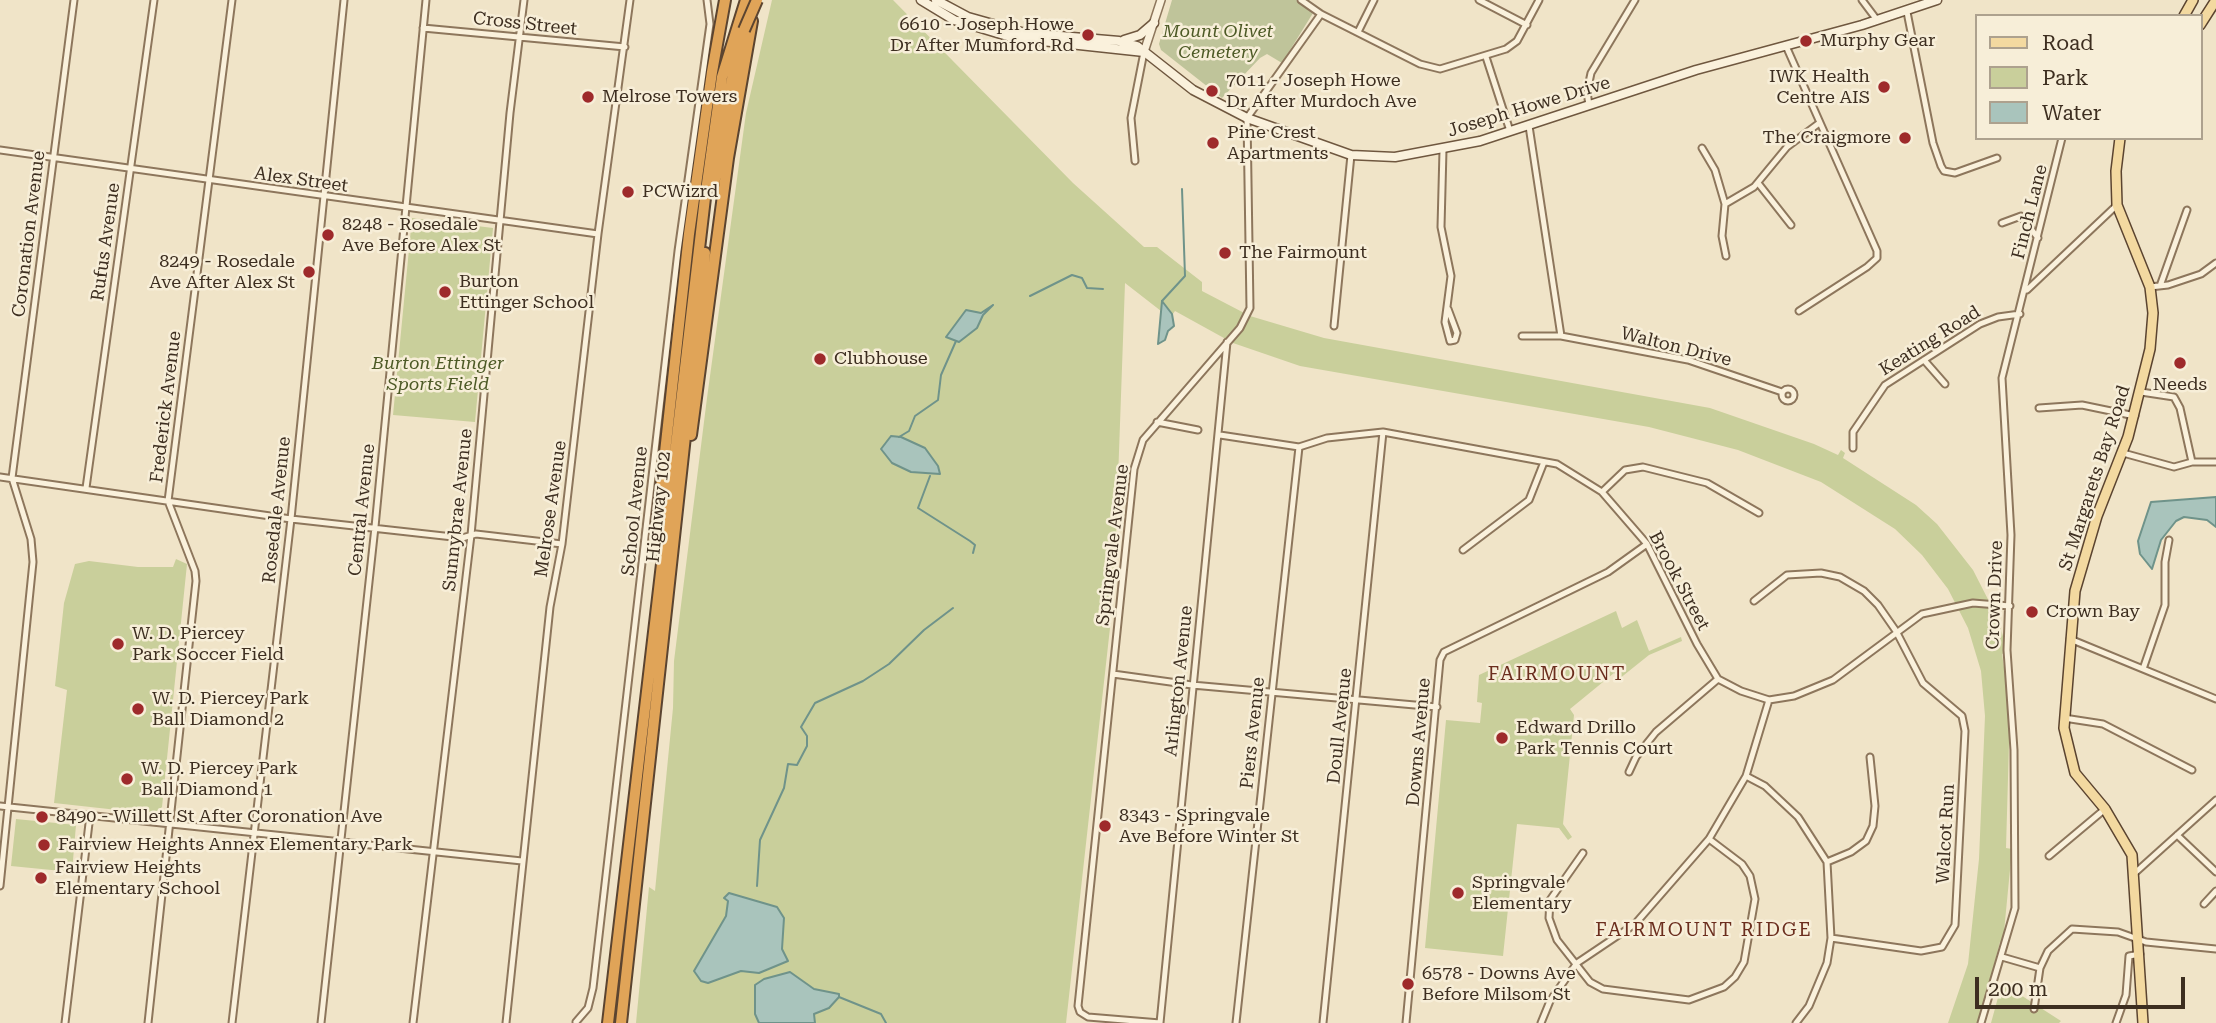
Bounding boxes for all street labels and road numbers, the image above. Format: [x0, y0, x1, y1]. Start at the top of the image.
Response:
street label: Cross Street [472, 8, 578, 40]
street label: Joseph Howe Drive [1445, 72, 1613, 142]
street label: Coronation Avenue [8, 149, 50, 319]
street label: Finch Lane [2008, 162, 2052, 262]
street label: Alex Street [253, 163, 349, 197]
street label: Rufus Avenue [87, 181, 125, 303]
street label: Keating Road [1875, 301, 1985, 381]
street label: Walton Drive [1618, 323, 1734, 371]
street label: Frederick Avenue [146, 330, 186, 484]
street label: St Margarets Bay Road [2055, 383, 2135, 573]
street label: Sunnybrae Avenue [439, 428, 477, 592]
street label: Rosedale Avenue [259, 436, 295, 584]
street label: Melrose Avenue [531, 439, 571, 579]
street label: Central Avenue [344, 443, 380, 577]
street label: School Avenue [617, 445, 653, 577]
street label: Highway 102 [642, 450, 676, 564]
street label: Springvale Avenue [1092, 463, 1134, 627]
street label: Brook Street [1644, 528, 1714, 634]
street label: Crown Drive [1982, 540, 2008, 650]
street label: Arlington Avenue [1160, 604, 1198, 758]
street label: Doull Avenue [1323, 667, 1357, 785]
street label: Piers Avenue [1236, 676, 1270, 790]
street label: Downs Avenue [1403, 677, 1435, 807]
street label: Walcot Run [1933, 783, 1959, 885]

